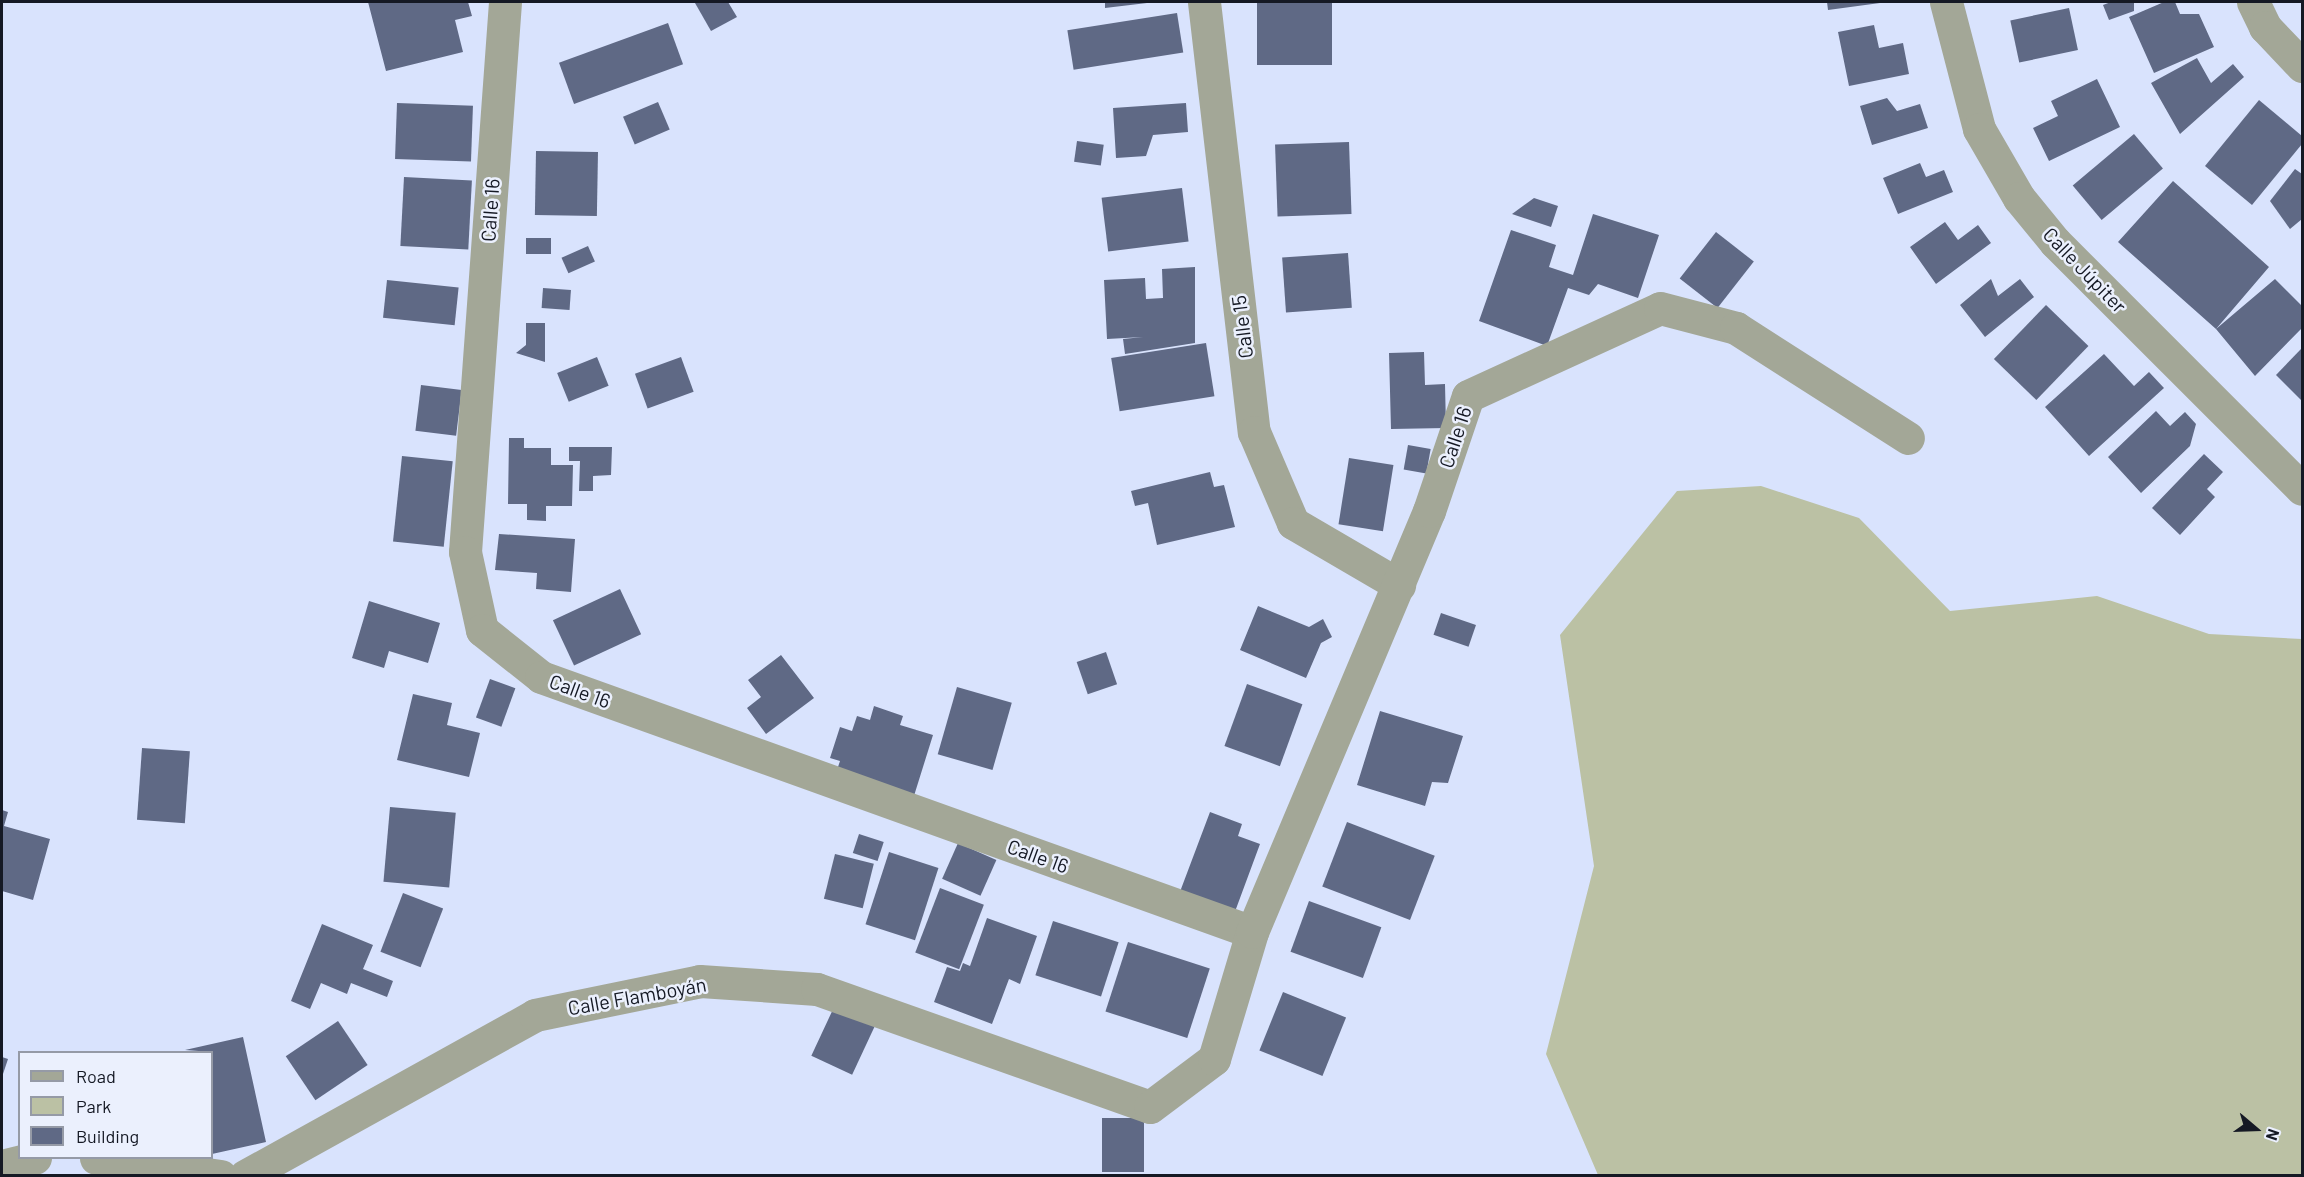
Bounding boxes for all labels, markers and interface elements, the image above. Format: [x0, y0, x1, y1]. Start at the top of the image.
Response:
street label: Calle 16 [476, 178, 504, 242]
street label: Calle Júpiter [2038, 222, 2132, 318]
street label: Calle 15 [1226, 294, 1258, 360]
street label: Calle 16 [1434, 403, 1476, 471]
street label: Calle 16 [546, 669, 614, 713]
street label: Calle 16 [1004, 834, 1072, 878]
street label: Calle Flamboyán [566, 972, 708, 1020]
legend [18, 1051, 213, 1159]
text: Road [76, 1065, 116, 1087]
text: Park [76, 1095, 111, 1117]
north arrow [2226, 1099, 2286, 1159]
text: Building [76, 1125, 139, 1147]
text: N [2263, 1127, 2284, 1143]

